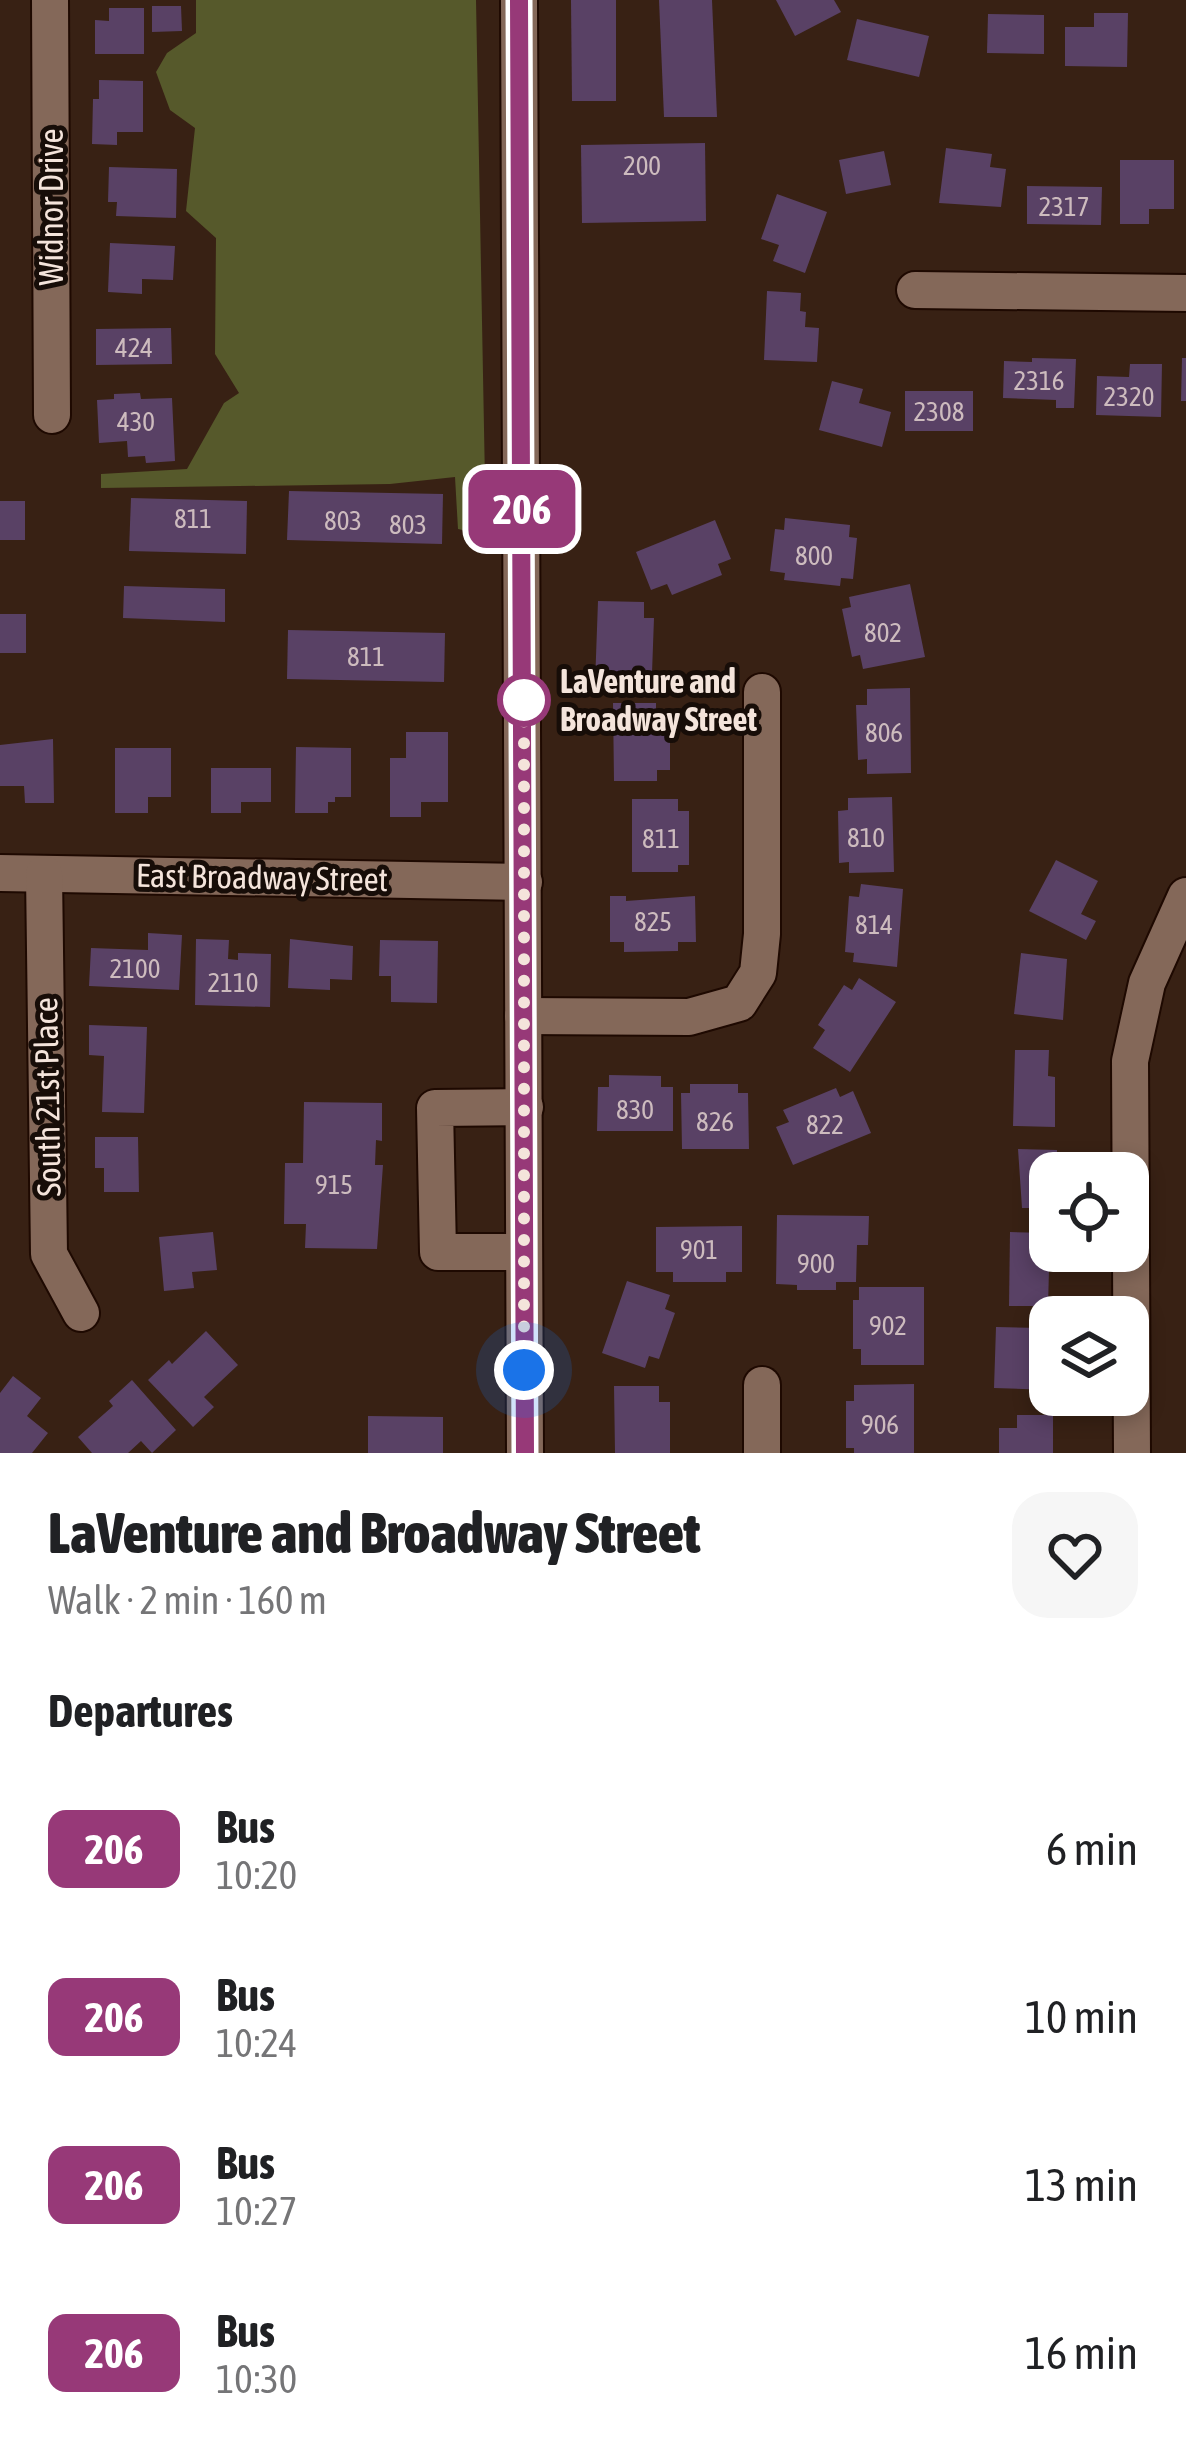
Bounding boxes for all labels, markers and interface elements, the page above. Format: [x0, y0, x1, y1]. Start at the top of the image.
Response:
street label: Widnor Drive [32, 129, 70, 285]
house number: 200 [623, 150, 661, 181]
house number: 2317 [1039, 191, 1089, 222]
house number: 424 [115, 332, 153, 363]
house number: 2316 [1014, 365, 1064, 396]
house number: 2320 [1104, 381, 1154, 412]
house number: 2308 [914, 396, 964, 427]
house number: 430 [117, 406, 155, 437]
line badge: 206 [453, 470, 591, 548]
text: 206 [492, 485, 552, 533]
house number: 811 [174, 503, 212, 534]
house number: 803 [324, 505, 362, 536]
house number: 803 [389, 509, 427, 540]
house number: 800 [795, 540, 833, 571]
house number: 802 [864, 617, 902, 648]
house number: 811 [347, 641, 385, 672]
place label: LaVenture and Broadway Street [560, 662, 758, 738]
marker: LaVenture and Broadway Street [499, 675, 549, 725]
house number: 806 [865, 717, 903, 748]
house number: 810 [847, 822, 885, 853]
house number: 811 [642, 823, 680, 854]
street label: East Broadway Street [136, 856, 388, 898]
house number: 825 [634, 906, 672, 937]
house number: 814 [855, 909, 893, 940]
house number: 2100 [110, 953, 160, 984]
house number: 2110 [208, 967, 258, 998]
street label: South 21st Place [26, 997, 68, 1197]
house number: 830 [616, 1094, 654, 1125]
house number: 826 [696, 1106, 734, 1137]
house number: 822 [806, 1109, 844, 1140]
map controls [1029, 1152, 1149, 1416]
button: locate [1029, 1152, 1149, 1272]
house number: 915 [315, 1169, 353, 1200]
house number: 901 [680, 1234, 718, 1265]
house number: 900 [797, 1248, 835, 1279]
button: layers [1029, 1296, 1149, 1416]
house number: 902 [869, 1310, 907, 1341]
your location [494, 1340, 554, 1400]
house number: 906 [861, 1409, 899, 1440]
button: heart [1012, 1492, 1138, 1618]
text: LaVenture and Broadway Street [48, 1500, 700, 1565]
text: Walk · 2 min · 160 m [48, 1578, 327, 1622]
text: Departures [48, 1685, 233, 1737]
text: Bus [216, 1801, 275, 1853]
text: 6 min [1046, 1823, 1138, 1875]
text: 206 [84, 1825, 144, 1873]
text: 10:20 [216, 1853, 297, 1897]
text: Bus [216, 1969, 275, 2021]
text: 10 min [1025, 1991, 1138, 2043]
text: 206 [84, 1993, 144, 2041]
text: 10:24 [216, 2021, 297, 2065]
text: Bus [216, 2137, 275, 2189]
text: 13 min [1025, 2159, 1138, 2211]
text: 206 [84, 2161, 144, 2209]
text: 10:27 [216, 2189, 297, 2233]
text: Bus [216, 2305, 275, 2357]
text: 16 min [1025, 2327, 1138, 2379]
text: 206 [84, 2329, 144, 2377]
text: 10:30 [216, 2357, 297, 2401]

